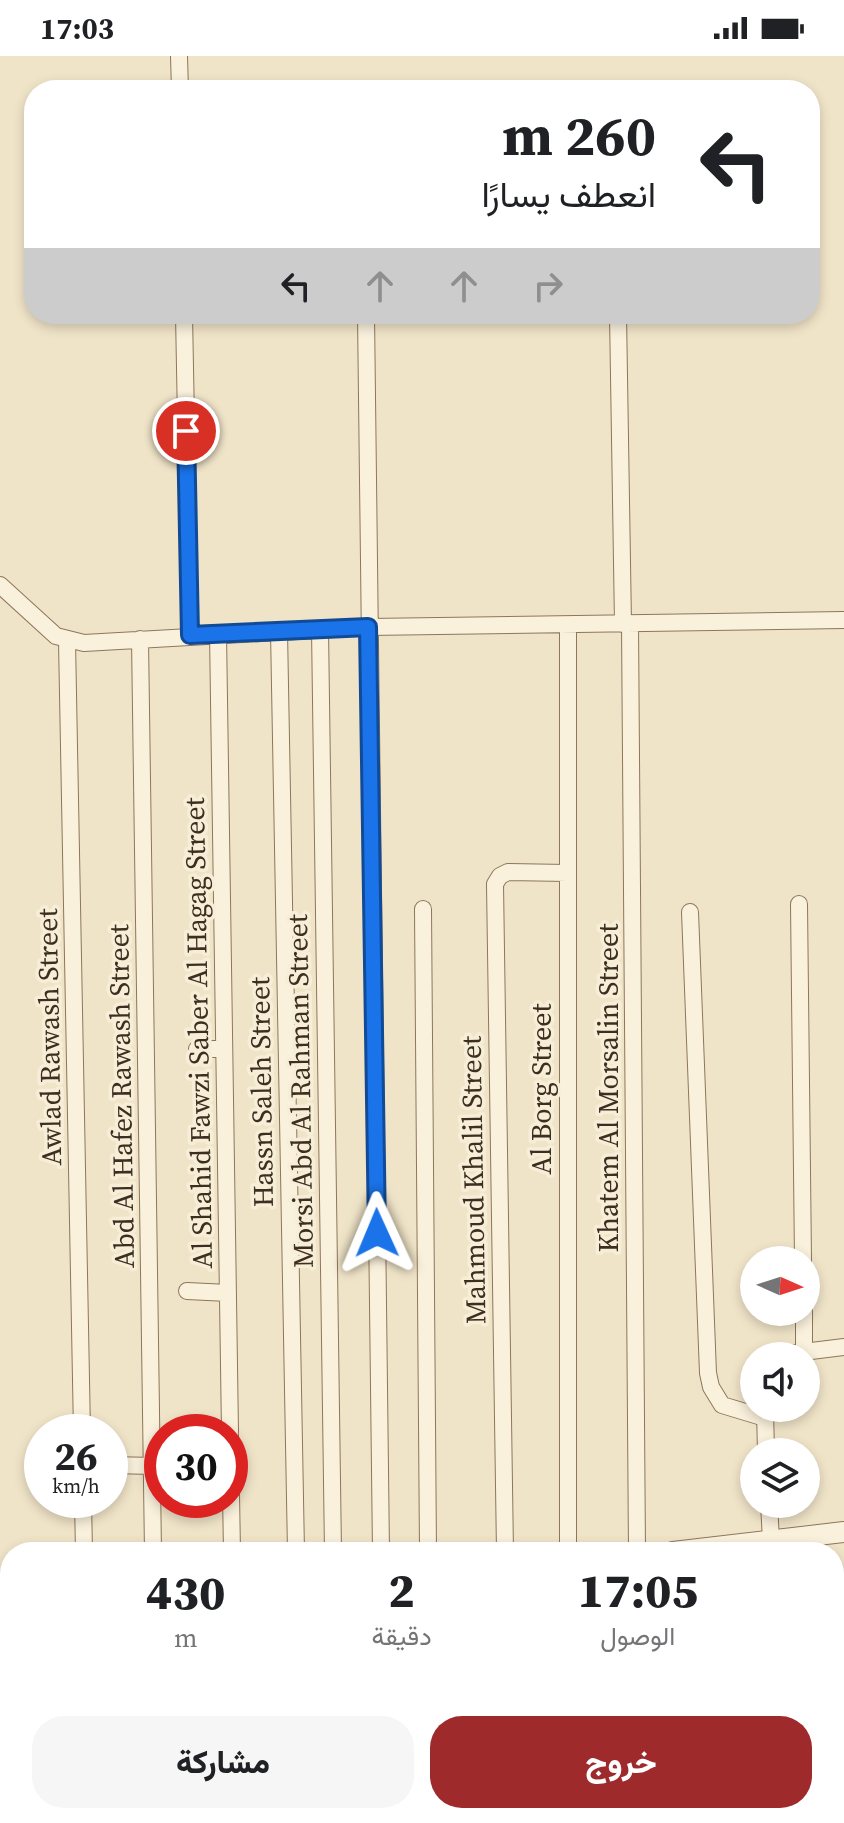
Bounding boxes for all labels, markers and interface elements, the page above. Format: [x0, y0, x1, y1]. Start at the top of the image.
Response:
text: 17:03 [40, 8, 114, 49]
text: 260 m [502, 97, 656, 174]
icon: left [684, 112, 788, 216]
text: انعطف يسارًا [481, 170, 656, 219]
icon: left [274, 264, 318, 308]
icon: ahead [358, 264, 402, 308]
icon: ahead [442, 264, 486, 308]
icon: right [526, 264, 570, 308]
pin [152, 397, 220, 465]
icon: arrive [164, 409, 208, 453]
street label: Al Shahid Fawzi Saber Al Hagag Street [175, 796, 221, 1269]
street label: Awlad Rawash Street [28, 907, 70, 1166]
street label: Morsi Abd Al Rahman Street [278, 913, 322, 1268]
street label: Abd Al Hafez Rawash Street [99, 923, 143, 1268]
street label: Khatem Al Morsalin Street [589, 923, 627, 1252]
street label: Hassn Saleh Street [240, 976, 282, 1207]
street label: Al Borg Street [522, 1002, 560, 1175]
street label: Mahmoud Khalil Street [451, 1035, 495, 1324]
position arrow [335, 1191, 419, 1275]
north arrow [740, 1246, 820, 1326]
map controls [740, 1246, 820, 1518]
button: sound [740, 1342, 820, 1422]
speed limit sign: 30 [144, 1414, 248, 1518]
text: 26 [54, 1429, 98, 1483]
button: layers [740, 1438, 820, 1518]
text: km/h [52, 1472, 100, 1500]
text: 2 [388, 1557, 415, 1623]
text: 17:05 [578, 1557, 698, 1623]
text: 430 [146, 1559, 225, 1625]
text: دقيقة [371, 1618, 432, 1654]
text: الوصول [600, 1618, 675, 1654]
text: m [174, 1620, 197, 1656]
button: مشاركة [32, 1716, 414, 1808]
button: خروج [430, 1716, 812, 1808]

